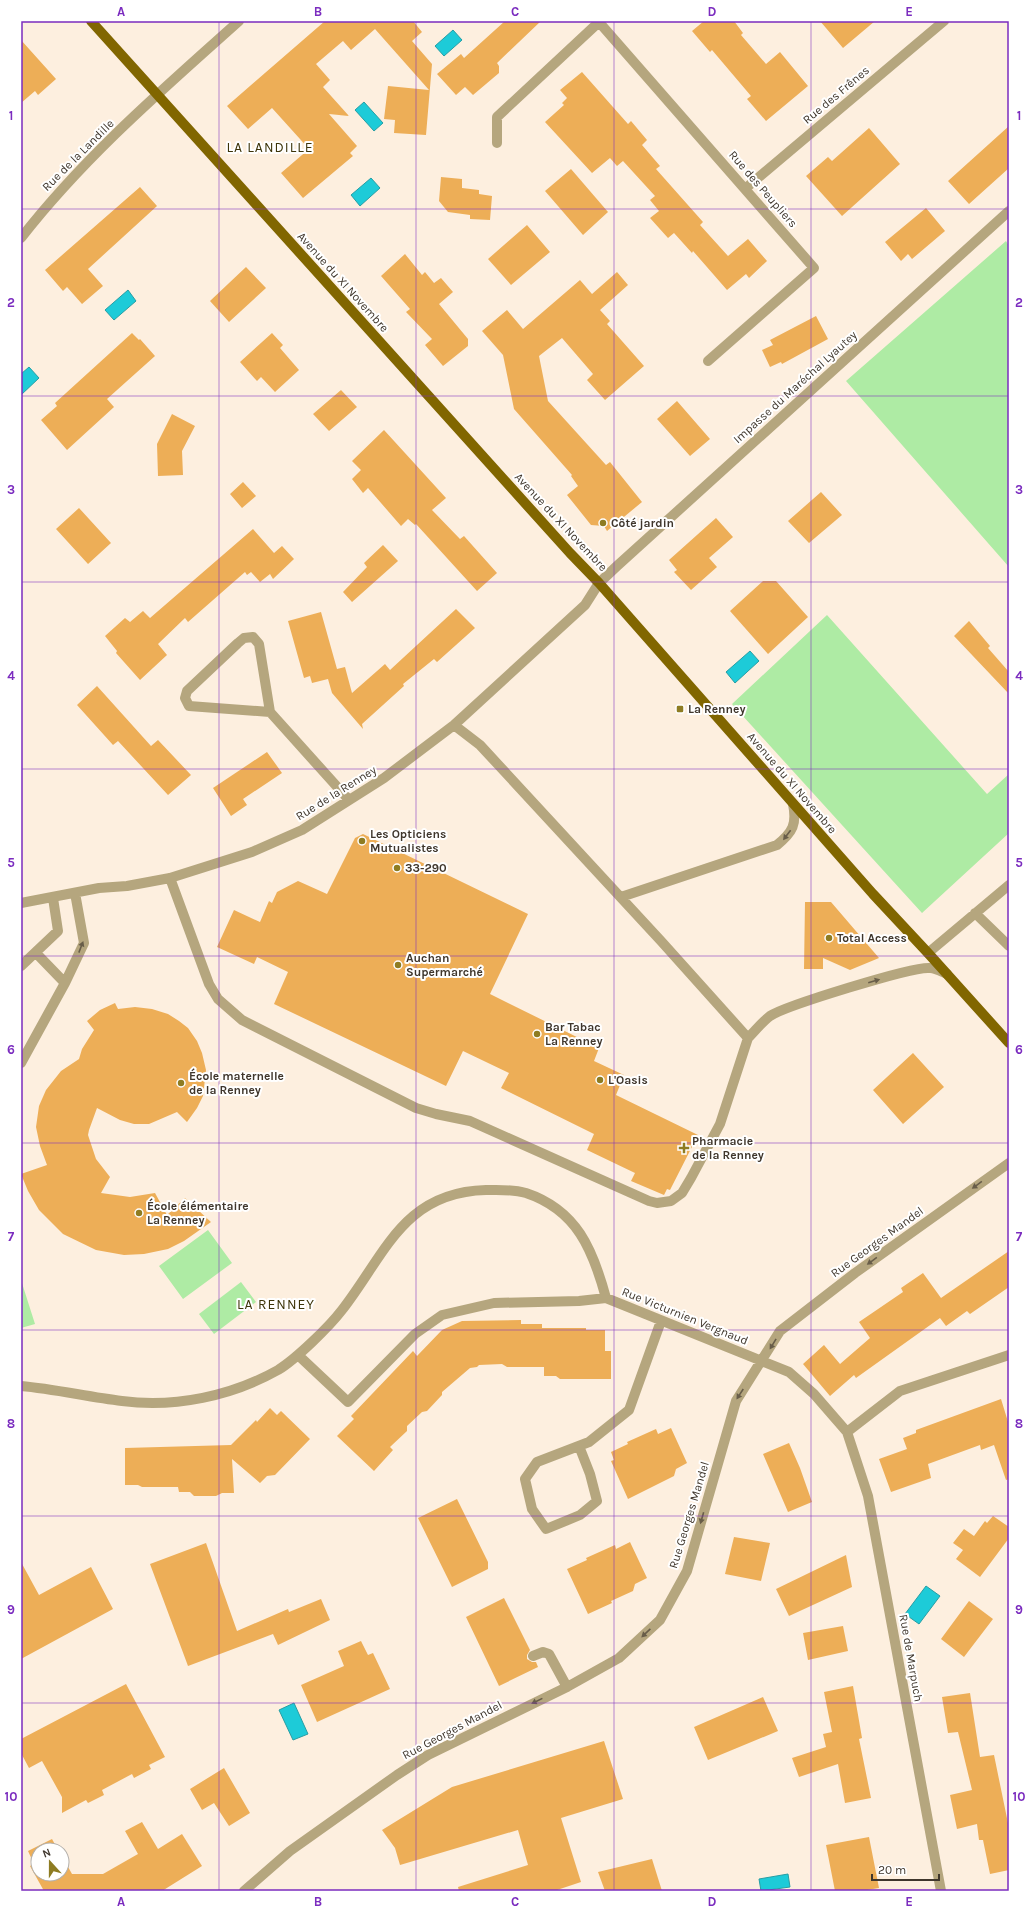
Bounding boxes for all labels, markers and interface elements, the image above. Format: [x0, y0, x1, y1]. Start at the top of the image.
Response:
text: A [117, 4, 125, 19]
text: B [314, 4, 322, 19]
text: C [511, 4, 519, 19]
text: D [708, 4, 717, 19]
text: E [905, 4, 913, 19]
street label: Rue des Frênes [800, 63, 872, 127]
text: 1 [9, 108, 13, 123]
text: 1 [1017, 108, 1021, 123]
street label: Rue de la Landille [39, 116, 117, 194]
district label: LA LANDILLE [226, 139, 314, 156]
street label: Rue des Peupliers [726, 148, 800, 230]
street label: Avenue du XI Novembre [295, 229, 391, 335]
text: 2 [7, 295, 15, 310]
text: 2 [1015, 295, 1023, 310]
street label: Impasse du Maréchal Lyautey [730, 327, 860, 446]
street label: Avenue du XI Novembre [512, 470, 610, 574]
text: 3 [7, 482, 15, 497]
text: 3 [1015, 482, 1023, 497]
place label: Côté jardin [611, 516, 674, 530]
marker: Côté jardin [598, 518, 608, 528]
text: 4 [7, 668, 15, 683]
text: 4 [1015, 668, 1023, 683]
place label: La Renney [688, 702, 745, 716]
marker: La Renney [675, 704, 685, 714]
street label: Avenue du XI Novembre [744, 730, 840, 836]
street label: Rue de la Renney [293, 762, 379, 823]
place label: Les Opticiens Mutualistes [370, 827, 446, 855]
one-way arrow [783, 829, 791, 840]
marker: Les Opticiens Mutualistes [357, 836, 367, 846]
text: 5 [7, 855, 15, 870]
text: 5 [1015, 855, 1023, 870]
place label: 33-290 [405, 861, 447, 875]
marker: 33-290 [392, 863, 402, 873]
place label: Total Access [837, 931, 907, 945]
marker: Total Access [824, 933, 834, 943]
one-way arrow [78, 941, 84, 953]
place label: Auchan Supermarché [406, 951, 483, 979]
marker: Auchan Supermarché [393, 960, 403, 970]
one-way arrow [869, 978, 881, 984]
place label: Bar Tabac La Renney [545, 1020, 602, 1048]
marker: Bar Tabac La Renney [532, 1029, 542, 1039]
text: 6 [7, 1042, 15, 1057]
text: 6 [1015, 1042, 1023, 1057]
place label: École maternelle de la Renney [189, 1068, 284, 1097]
place label: L'Oasis [608, 1073, 648, 1087]
marker: L'Oasis [595, 1075, 605, 1085]
marker: École maternelle de la Renney [176, 1078, 186, 1088]
place label: Pharmacie de la Renney [692, 1134, 764, 1162]
marker: Pharmacie de la Renney [679, 1143, 689, 1153]
one-way arrow [972, 1181, 983, 1190]
place label: École élémentaire La Renney [147, 1198, 249, 1227]
street label: Rue Georges Mandel [828, 1204, 926, 1280]
marker: École élémentaire La Renney [134, 1208, 144, 1218]
text: 7 [8, 1229, 15, 1244]
text: 7 [1016, 1229, 1023, 1244]
one-way arrow [866, 1257, 877, 1265]
street label: Rue Victurnien Vergnaud [620, 1284, 750, 1348]
district label: LA RENNEY [237, 1296, 315, 1313]
one-way arrow [769, 1338, 776, 1350]
one-way arrow [737, 1388, 744, 1400]
text: 8 [7, 1416, 15, 1431]
text: 8 [1015, 1416, 1023, 1431]
street label: Rue Georges Mandel [666, 1460, 712, 1570]
one-way arrow [699, 1512, 705, 1524]
text: 9 [7, 1602, 15, 1617]
text: 9 [1015, 1602, 1023, 1617]
street label: Rue de Marpuch [896, 1613, 926, 1703]
one-way arrow [641, 1628, 651, 1638]
street label: Rue Georges Mandel [400, 1698, 504, 1762]
one-way arrow [531, 1698, 542, 1704]
text: 10 [5, 1789, 17, 1804]
text: 10 [1013, 1789, 1025, 1804]
north arrow [30, 1842, 70, 1882]
text: N [41, 1846, 53, 1861]
scale bar [872, 1856, 939, 1882]
text: 20 m [878, 1863, 906, 1877]
text: A [117, 1894, 125, 1909]
text: B [314, 1894, 322, 1909]
text: C [511, 1894, 519, 1909]
text: D [708, 1894, 717, 1909]
text: E [905, 1894, 913, 1909]

